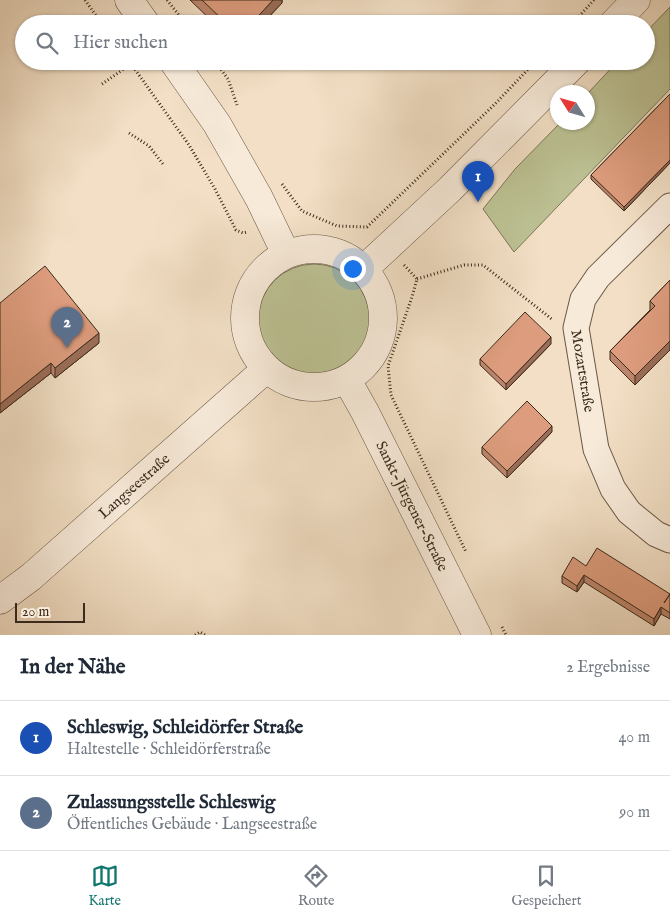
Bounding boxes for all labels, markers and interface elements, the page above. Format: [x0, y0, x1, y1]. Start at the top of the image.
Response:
search box [15, 15, 655, 70]
icon: search [33, 29, 61, 57]
text: Hier suchen [73, 31, 168, 55]
north arrow [550, 85, 595, 130]
pin: 1 [462, 161, 494, 202]
your location [340, 256, 366, 282]
pin: 2 [51, 307, 83, 348]
street label: Mozartstraße [566, 328, 599, 414]
street label: Sankt-Jürgener-Straße [371, 438, 452, 575]
street label: Langseestraße [94, 449, 174, 523]
scale bar [15, 600, 85, 623]
text: 20 m [22, 603, 49, 621]
text: In der Nähe [20, 654, 126, 681]
text: 2 Ergebnisse [566, 658, 650, 678]
text: Schleswig, Schleidörfer Straße [67, 716, 303, 740]
text: 1 [33, 728, 39, 748]
text: 40 m [618, 728, 650, 748]
text: Haltestelle · Schleidörferstraße [67, 740, 271, 760]
text: Zulassungsstelle Schleswig [67, 791, 275, 815]
text: 2 [32, 803, 40, 823]
text: 90 m [619, 803, 650, 823]
text: Öffentliches Gebäude · Langseestraße [67, 815, 317, 835]
tab: Karte [88, 862, 121, 910]
tab: Route [298, 862, 335, 910]
tab: Gespeichert [512, 862, 581, 910]

